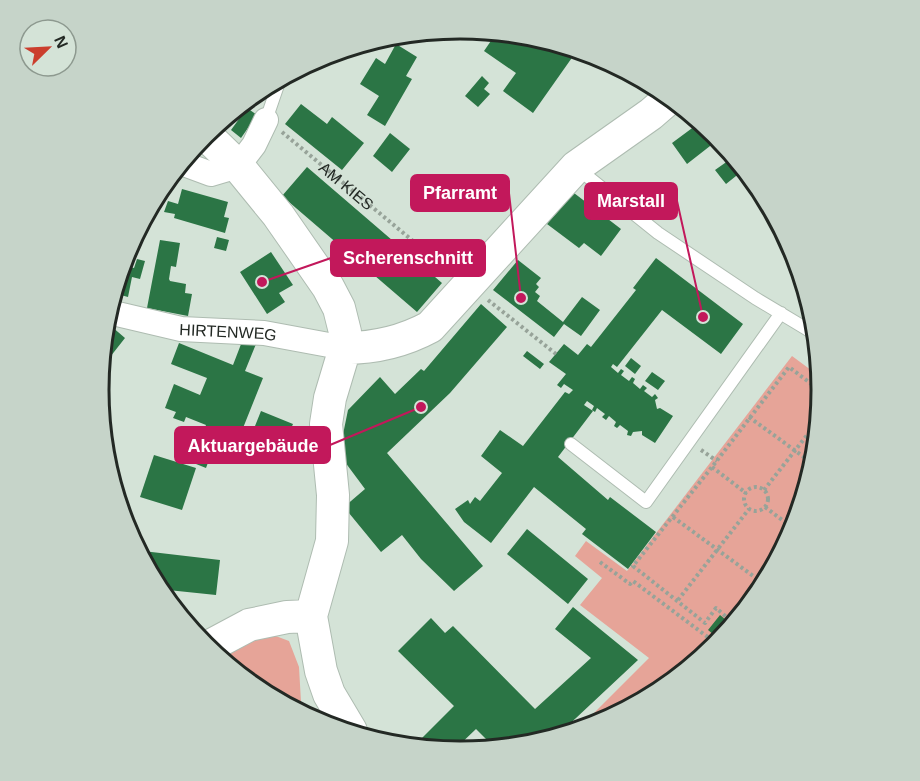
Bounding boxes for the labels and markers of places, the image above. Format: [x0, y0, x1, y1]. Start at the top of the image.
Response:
callout: Pfarramt [411, 175, 509, 211]
callout: Marstall [585, 183, 677, 219]
callout: Scherenschnitt [331, 240, 485, 276]
callout: Aktuargebäude [175, 427, 330, 463]

